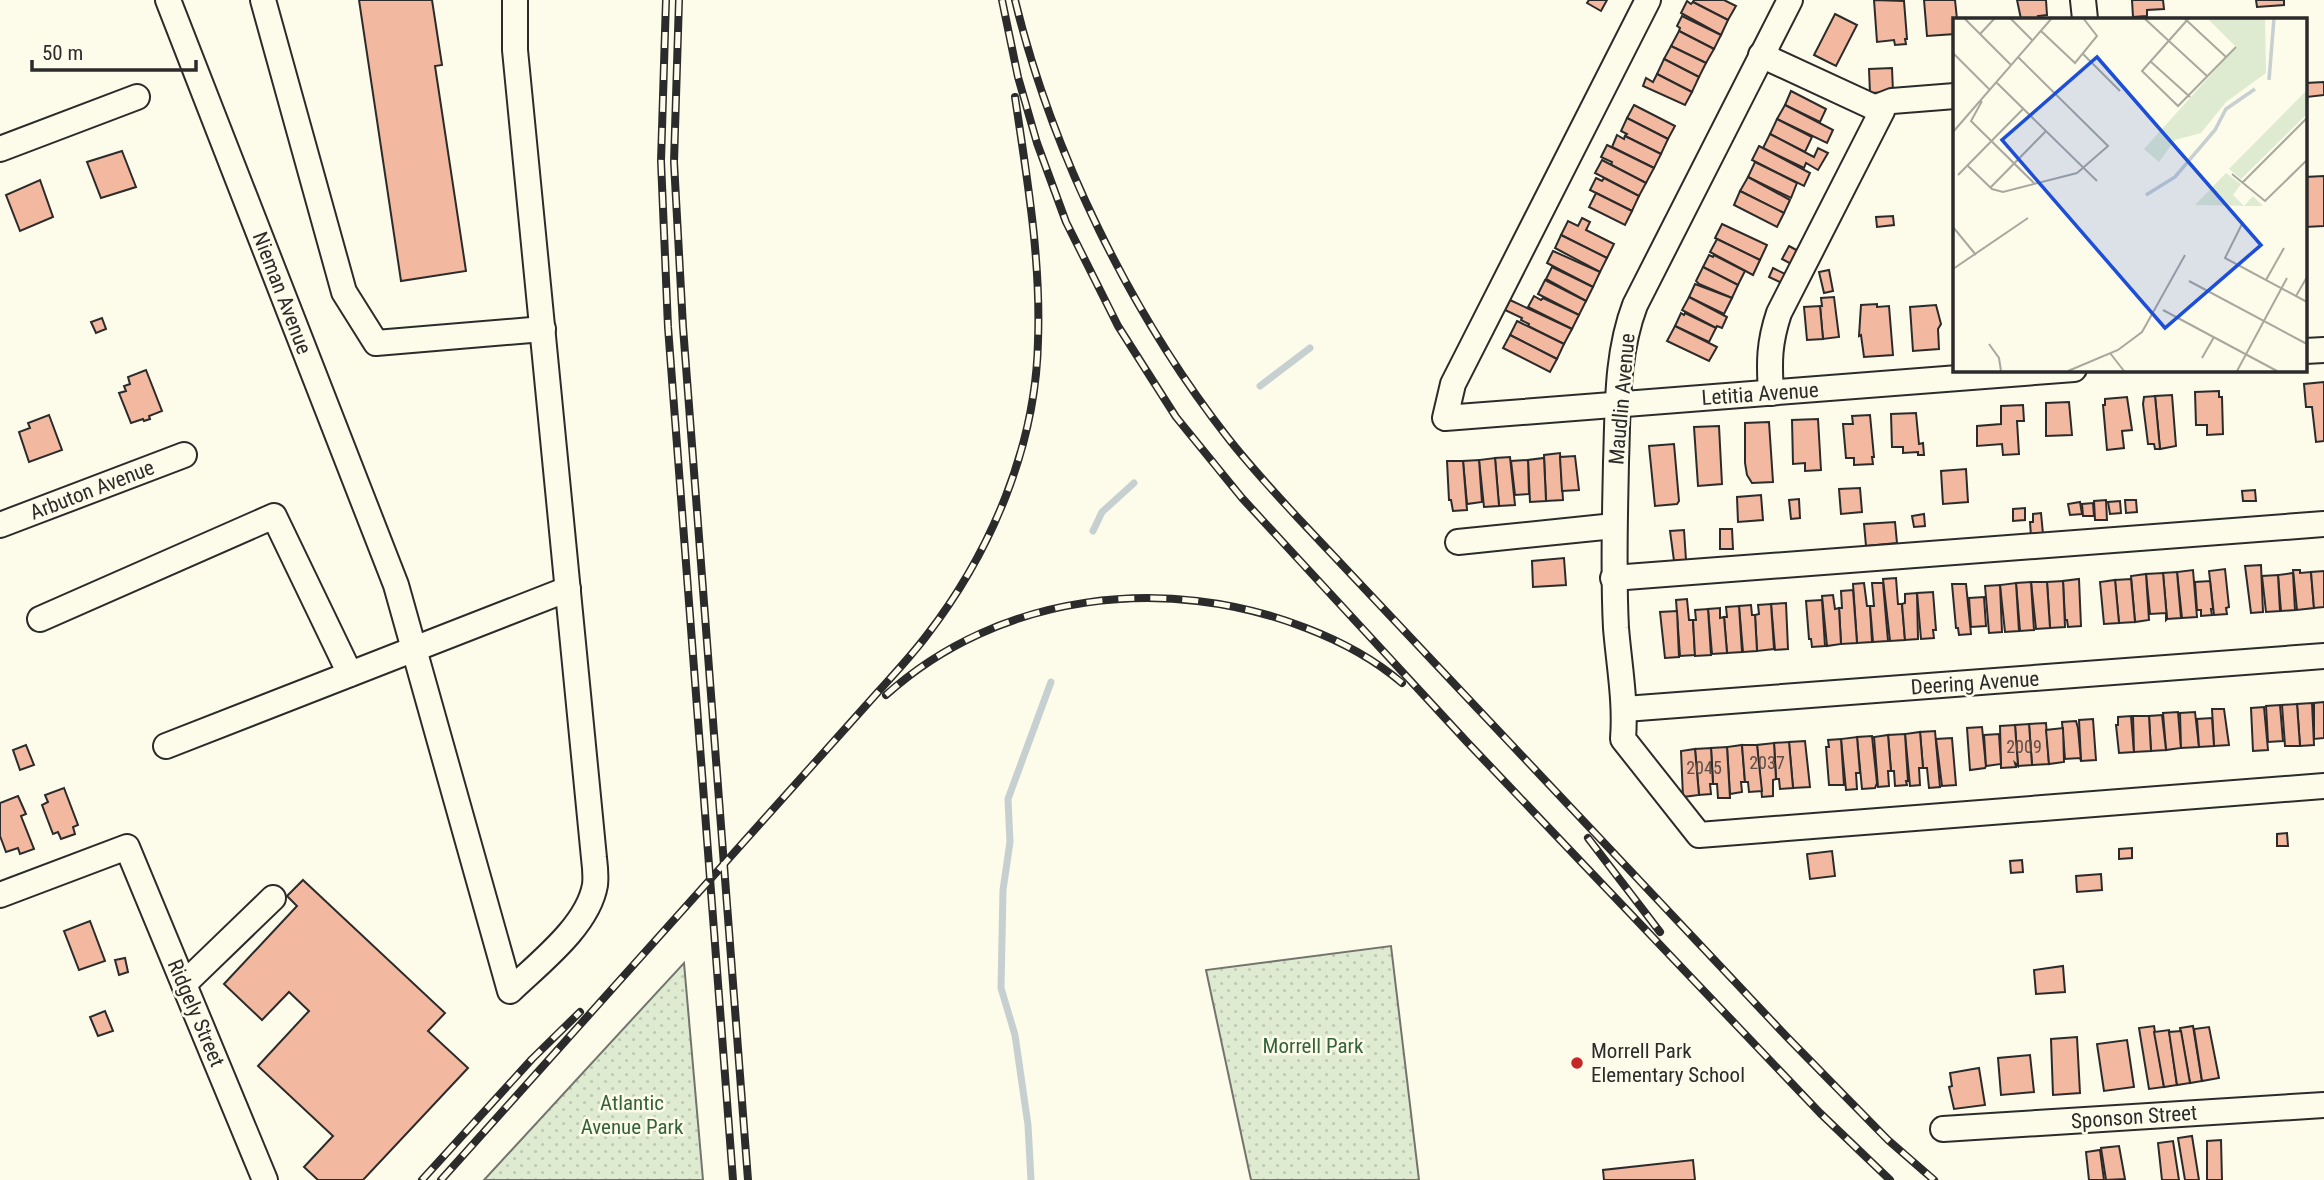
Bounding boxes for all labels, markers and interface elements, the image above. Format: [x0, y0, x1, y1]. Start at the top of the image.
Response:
inset map [1953, 18, 2306, 371]
scale bar [32, 28, 196, 72]
text: 50 m [42, 41, 83, 65]
street label: Nieman Avenue [248, 228, 316, 358]
street label: Maudlin Avenue [1604, 332, 1640, 466]
street label: Letitia Avenue [1701, 378, 1819, 410]
street label: Arbuton Avenue [27, 455, 158, 525]
street label: Deering Avenue [1910, 667, 2040, 699]
house number: 2009 [2006, 736, 2042, 757]
house number: 2037 [1749, 752, 1785, 773]
house number: 2045 [1686, 757, 1722, 778]
street label: Ridgely Street [163, 956, 229, 1070]
park label: Morrell Park [1263, 1034, 1364, 1058]
place label: Morrell Park Elementary School [1591, 1039, 1745, 1087]
marker: Morrell Park Elementary School [1569, 1055, 1585, 1071]
park label: Atlantic Avenue Park [581, 1091, 684, 1139]
street label: Sponson Street [2070, 1101, 2198, 1133]

